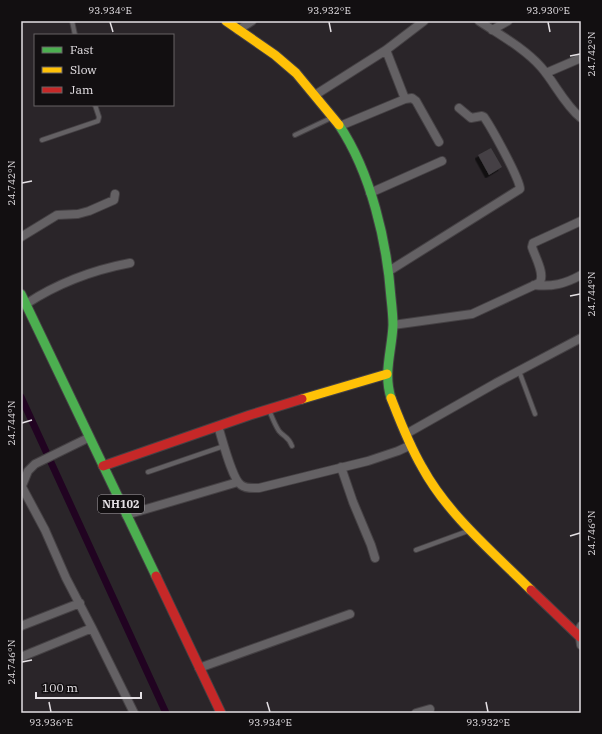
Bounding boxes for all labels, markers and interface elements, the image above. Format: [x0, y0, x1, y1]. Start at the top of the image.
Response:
text: 93.934°E [88, 4, 132, 17]
text: 93.932°E [307, 4, 351, 17]
text: 93.930°E [526, 4, 570, 17]
text: 24.742°N [585, 31, 598, 77]
legend [34, 34, 174, 106]
text: Fast [70, 42, 94, 57]
text: Slow [70, 62, 97, 77]
text: Jam [70, 82, 94, 97]
text: 24.742°N [5, 160, 18, 206]
text: 24.744°N [585, 271, 598, 317]
text: 24.744°N [5, 400, 18, 446]
road number: NH102 [98, 495, 144, 513]
text: 24.746°N [585, 510, 598, 556]
text: 24.746°N [5, 639, 18, 685]
scale bar [36, 674, 141, 700]
text: 100 m [42, 680, 78, 695]
text: 93.936°E [29, 716, 73, 729]
text: 93.934°E [248, 716, 292, 729]
text: 93.932°E [466, 716, 510, 729]

